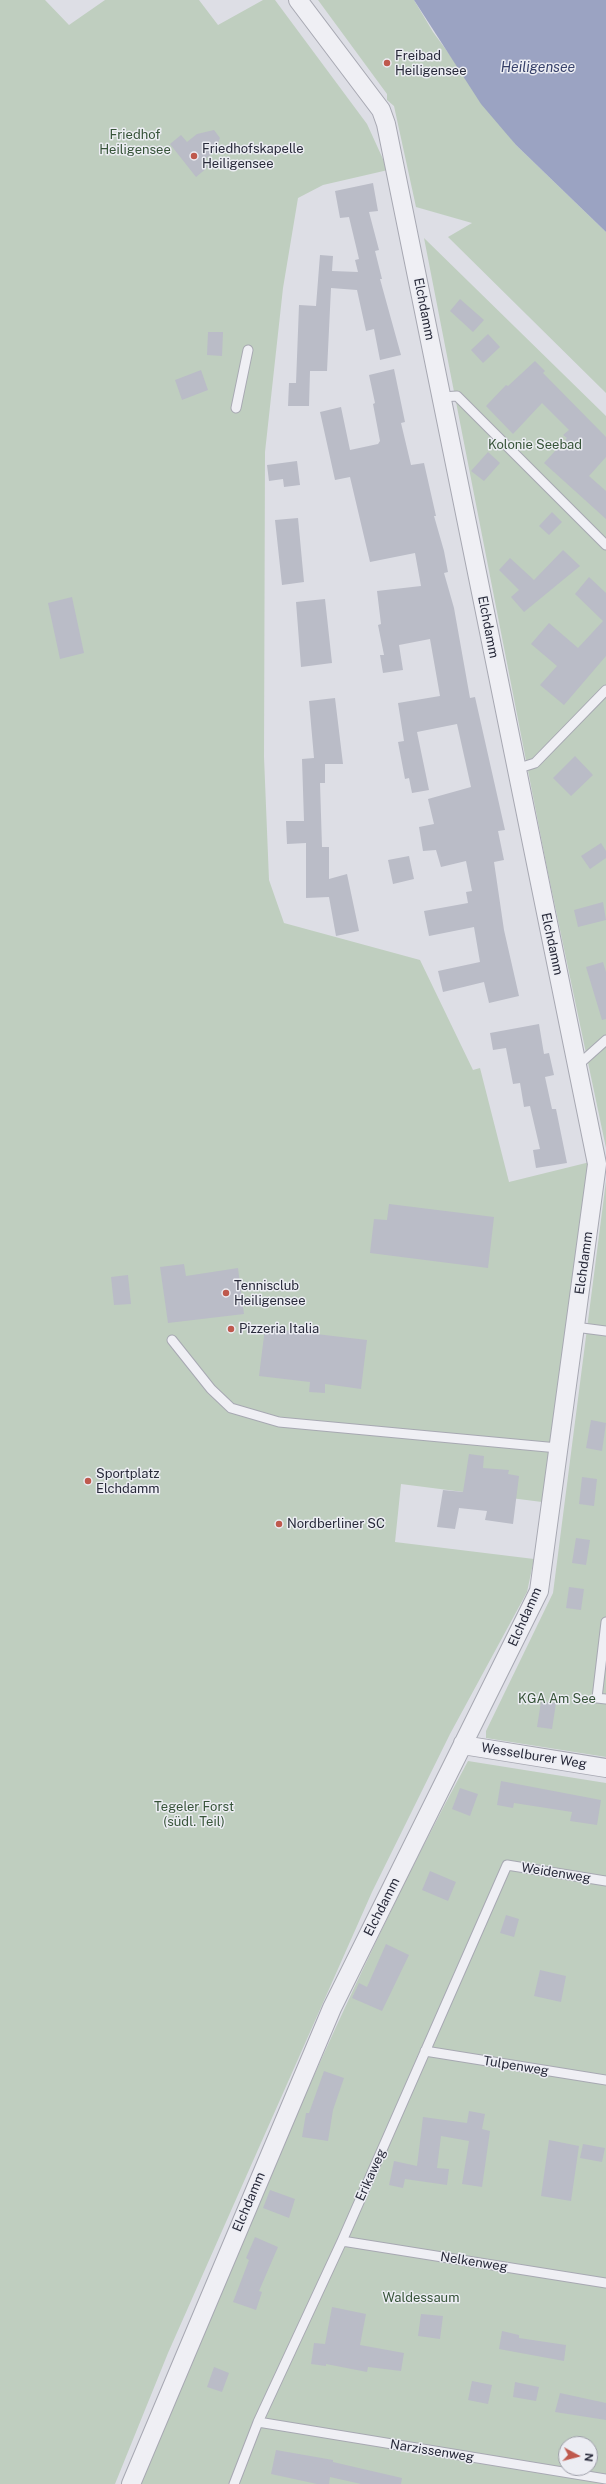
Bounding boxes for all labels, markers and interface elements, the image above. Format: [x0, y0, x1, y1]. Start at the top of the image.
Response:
place label: Freibad Heiligensee [395, 48, 467, 79]
marker: Freibad Heiligensee [382, 58, 392, 68]
water label: Heiligensee [501, 60, 575, 76]
park label: Friedhof Heiligensee [99, 127, 171, 158]
place label: Friedhofskapelle Heiligensee [202, 141, 304, 172]
marker: Friedhofskapelle Heiligensee [189, 151, 199, 161]
street label: Elchdamm [410, 276, 438, 342]
park label: Kolonie Seebad [488, 437, 582, 453]
street label: Elchdamm [474, 594, 502, 660]
street label: Elchdamm [538, 911, 566, 977]
street label: Elchdamm [572, 1231, 596, 1295]
place label: Tennisclub Heiligensee [234, 1278, 306, 1309]
marker: Tennisclub Heiligensee [221, 1288, 231, 1298]
place label: Pizzeria Italia [239, 1321, 319, 1337]
marker: Pizzeria Italia [226, 1324, 236, 1334]
place label: Sportplatz Elchdamm [96, 1466, 160, 1497]
marker: Sportplatz Elchdamm [83, 1476, 93, 1486]
place label: Nordberliner SC [287, 1516, 385, 1532]
marker: Nordberliner SC [274, 1519, 284, 1529]
street label: Elchdamm [505, 1585, 545, 1649]
park label: KGA Am See [518, 1691, 596, 1707]
street label: Wesselburer Weg [480, 1740, 588, 1772]
park label: Tegeler Forst (südl. Teil) [154, 1799, 234, 1830]
street label: Weidenweg [520, 1860, 592, 1886]
street label: Elchdamm [361, 1875, 403, 1939]
street label: Tulpenweg [482, 2053, 550, 2079]
street label: Erikaweg [353, 2146, 389, 2204]
street label: Elchdamm [229, 2170, 269, 2234]
street label: Nelkenweg [439, 2249, 509, 2275]
park label: Waldessaum [383, 2290, 459, 2306]
north arrow [558, 2436, 598, 2476]
street label: Narzissenweg [389, 2437, 475, 2465]
text: N [582, 2452, 595, 2462]

